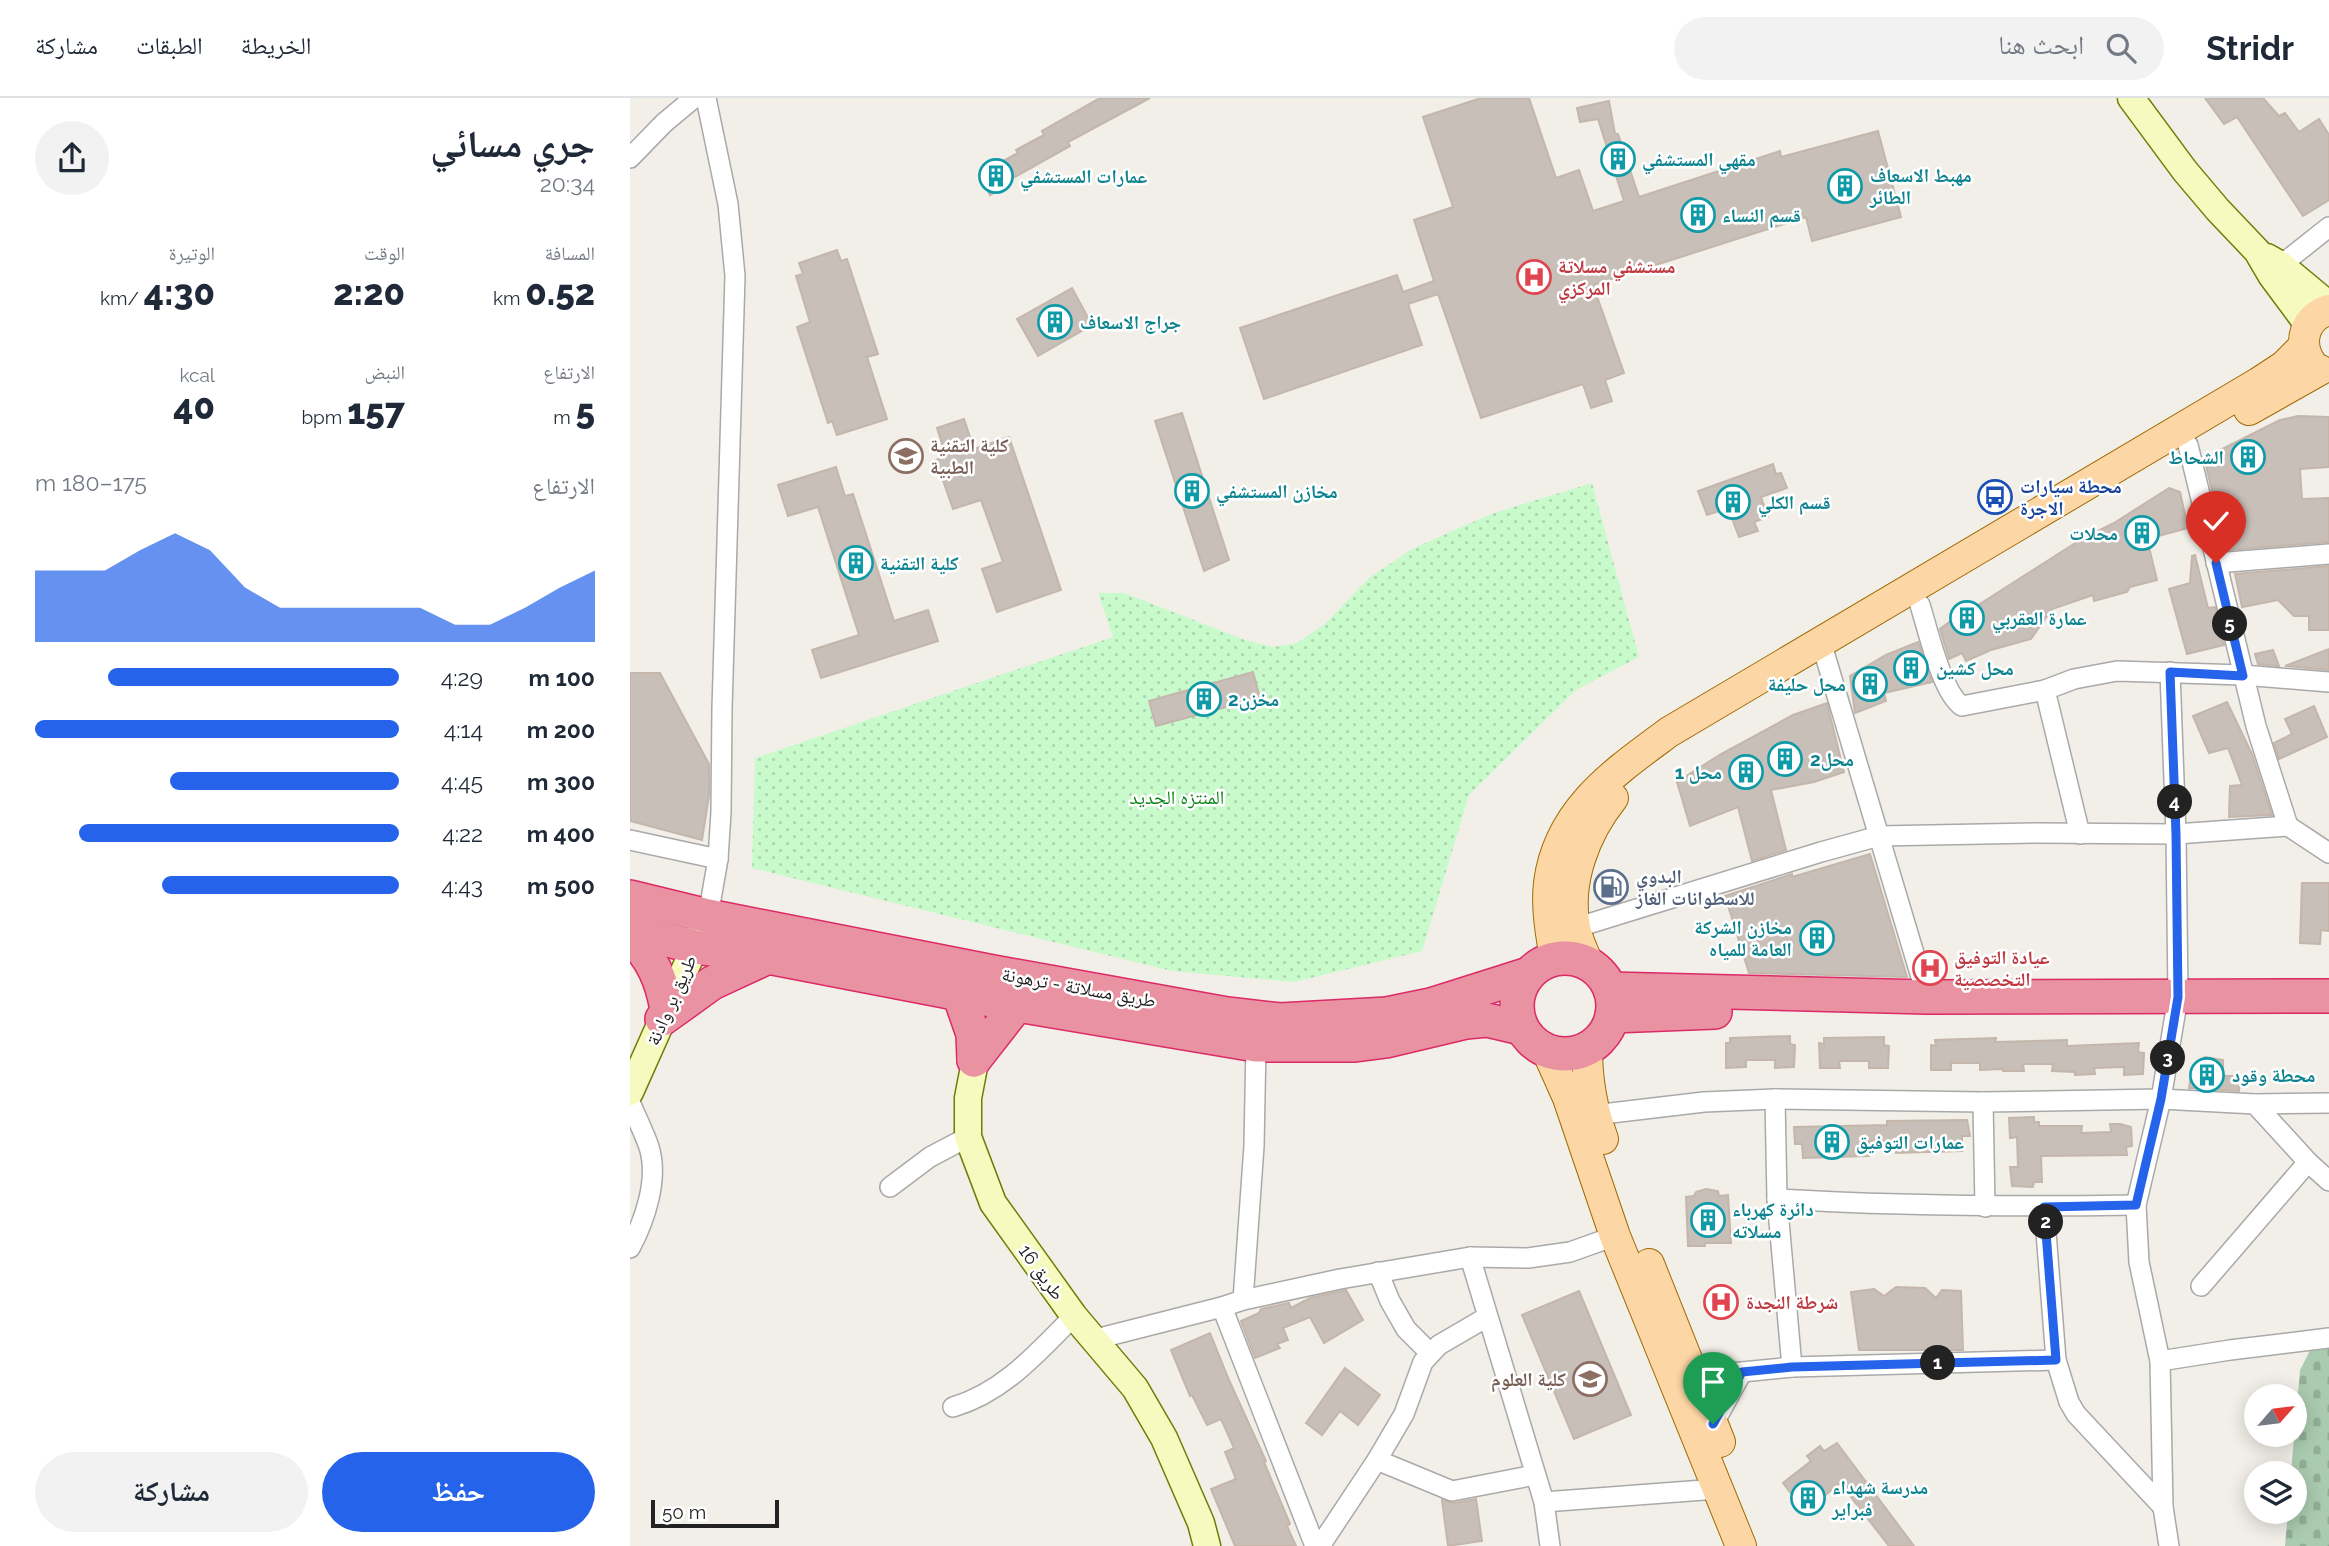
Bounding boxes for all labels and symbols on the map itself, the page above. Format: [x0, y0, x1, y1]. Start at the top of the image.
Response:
building icon: مقهي المستشفي [1599, 140, 1637, 178]
place label: مقهي المستشفي [1642, 148, 1756, 175]
building icon: عمارات المستشفي [977, 157, 1015, 195]
place label: مهبط الاسعاف الطائر [1869, 164, 1972, 208]
place label: عمارات المستشفي [1020, 165, 1147, 192]
building icon: مهبط الاسعاف الطائر [1826, 167, 1864, 205]
building icon: قسم النساء [1679, 196, 1717, 234]
place label: قسم النساء [1722, 204, 1801, 228]
place label: مستشفي مسلاتة المركزي [1558, 255, 1675, 304]
hospital icon: مستشفي مسلاتة المركزي [1515, 258, 1553, 296]
building icon: جراج الاسعاف [1036, 303, 1074, 341]
place label: جراج الاسعاف [1080, 311, 1181, 334]
place label: كلية التقنية الطبية [930, 434, 1009, 479]
school or university icon: كلية التقنية الطبية [887, 437, 925, 475]
building icon: الشحاط [2229, 438, 2267, 476]
place label: الشحاط [2168, 446, 2224, 468]
building icon: مخازن المستشفي [1173, 472, 1211, 510]
place label: محطة سيارات الاجرة [2020, 475, 2122, 519]
bus stop icon: محطة سيارات الاجرة [1976, 478, 2014, 516]
place label: مخازن المستشفي [1216, 480, 1338, 507]
building icon: قسم الكلي [1714, 483, 1752, 521]
place label: قسم الكلي [1758, 491, 1831, 518]
pin [2186, 491, 2246, 563]
building icon: محلات [2123, 514, 2161, 552]
place label: محلات [2069, 522, 2118, 544]
building icon: كلية التقنية [837, 544, 875, 582]
place label: كلية التقنية [880, 552, 959, 575]
building icon: عمارة العقربي [1948, 599, 1986, 637]
pin: 5 [2212, 606, 2248, 642]
place label: عمارة العقربي [1992, 607, 2087, 634]
building icon: محل كشين [1892, 649, 1930, 687]
place label: محل كشين [1936, 657, 2014, 680]
building icon: محل حليفة [1851, 665, 1889, 703]
place label: محل حليفة [1768, 673, 1846, 696]
building icon: مخزن2 [1185, 680, 1223, 718]
place label: مخزن2 [1228, 688, 1279, 711]
building icon: محل2 [1766, 740, 1804, 778]
place label: محل2 [1810, 748, 1854, 771]
building icon: محل 1 [1727, 753, 1765, 791]
place label: محل 1 [1675, 761, 1722, 784]
pin: 4 [2158, 784, 2192, 820]
park label: المنتزه الجديد [1130, 786, 1224, 809]
place label: البدوي للاسطوانات الغاز [1635, 865, 1755, 909]
fuel station icon: البدوي للاسطوانات الغاز [1592, 868, 1630, 906]
place label: مخازن الشركة العامة للمياه [1694, 916, 1792, 961]
building icon: مخازن الشركة العامة للمياه [1798, 919, 1836, 957]
place label: عيادة التوفيق التخصصية [1954, 946, 2050, 991]
hospital icon: عيادة التوفيق التخصصية [1911, 949, 1949, 987]
street label: طريق بر وادنة [641, 951, 702, 1049]
street label: طريق مسلاتة - ترهونة [1000, 963, 1158, 1012]
pin: 3 [2150, 1040, 2186, 1076]
building icon: محطة وقود [2188, 1056, 2226, 1094]
place label: محطة وقود [2232, 1064, 2315, 1086]
building icon: عمارات التوفيق [1813, 1123, 1851, 1161]
place label: عمارات التوفيق [1856, 1131, 1964, 1154]
place label: دائرة كهرباء مسلاته [1732, 1198, 1814, 1242]
building icon: دائرة كهرباء مسلاته [1689, 1201, 1727, 1239]
pin: 2 [2028, 1204, 2064, 1240]
street label: طريق 16 [1014, 1240, 1070, 1305]
hospital icon: شرطة النجدة [1702, 1283, 1740, 1321]
place label: شرطة النجدة [1746, 1291, 1838, 1313]
pin: 1 [1920, 1346, 1956, 1380]
pin [1683, 1352, 1743, 1424]
school or university icon: كلية العلوم [1571, 1360, 1609, 1398]
place label: كلية العلوم [1491, 1368, 1567, 1393]
north arrow [2244, 1384, 2306, 1447]
place label: مدرسة شهداء فبراير [1831, 1476, 1928, 1521]
building icon: مدرسة شهداء فبراير [1789, 1479, 1827, 1517]
scale bar [651, 1497, 779, 1529]

